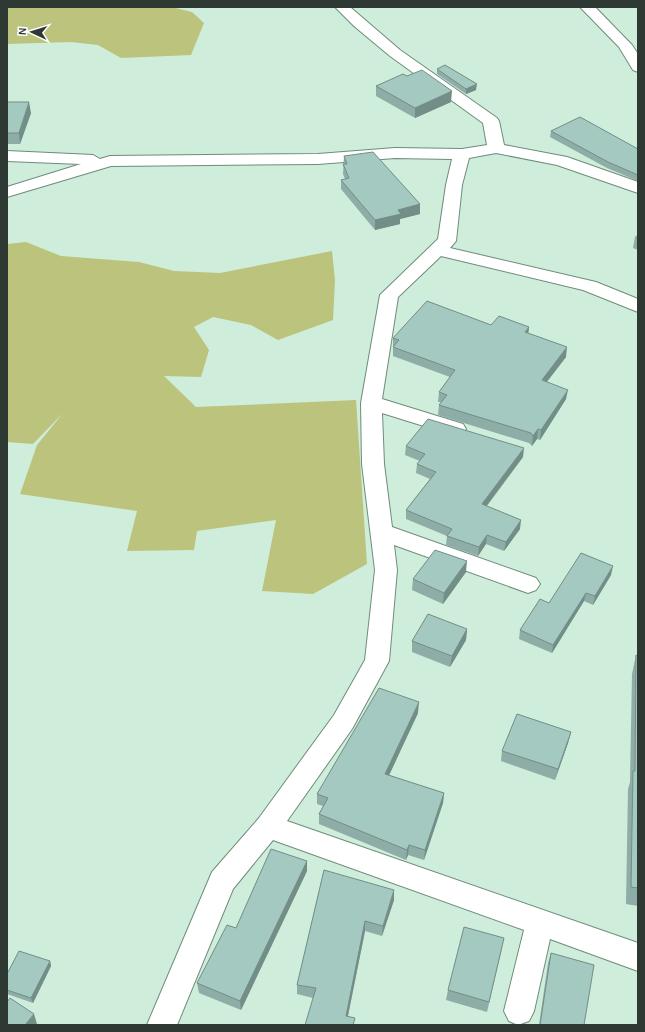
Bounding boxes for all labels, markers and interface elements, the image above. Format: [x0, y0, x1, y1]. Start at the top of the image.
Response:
north arrow [12, 12, 52, 52]
text: N [16, 27, 29, 36]

